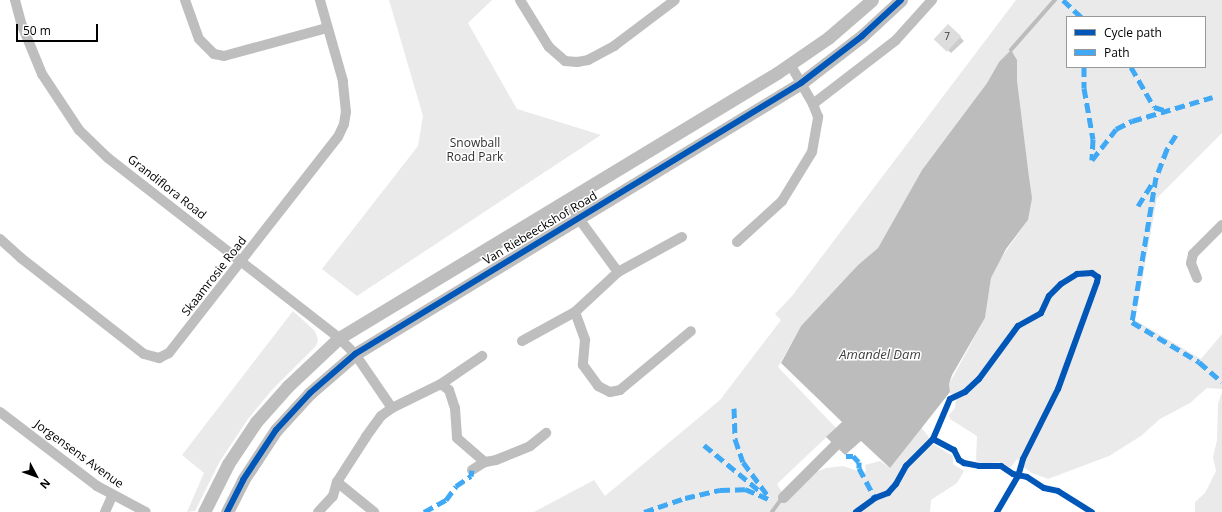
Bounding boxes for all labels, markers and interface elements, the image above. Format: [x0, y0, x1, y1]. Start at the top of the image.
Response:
scale bar [18, 16, 100, 42]
legend [1066, 16, 1206, 68]
text: 50 m [23, 22, 51, 39]
text: Cycle path [1104, 24, 1162, 41]
house number: 7 [944, 31, 950, 43]
text: Path [1104, 44, 1130, 61]
park label: Snowball Road Park [447, 136, 503, 164]
street label: Grandiflora Road [125, 152, 209, 222]
street label: Van Riebeeckshof Road [480, 188, 600, 268]
street label: Skaamrosie Road [179, 233, 249, 319]
water label: Amandel Dam [839, 346, 921, 362]
street label: Jorgensens Avenue [32, 417, 126, 491]
north arrow [16, 456, 56, 496]
text: N [37, 476, 54, 492]

